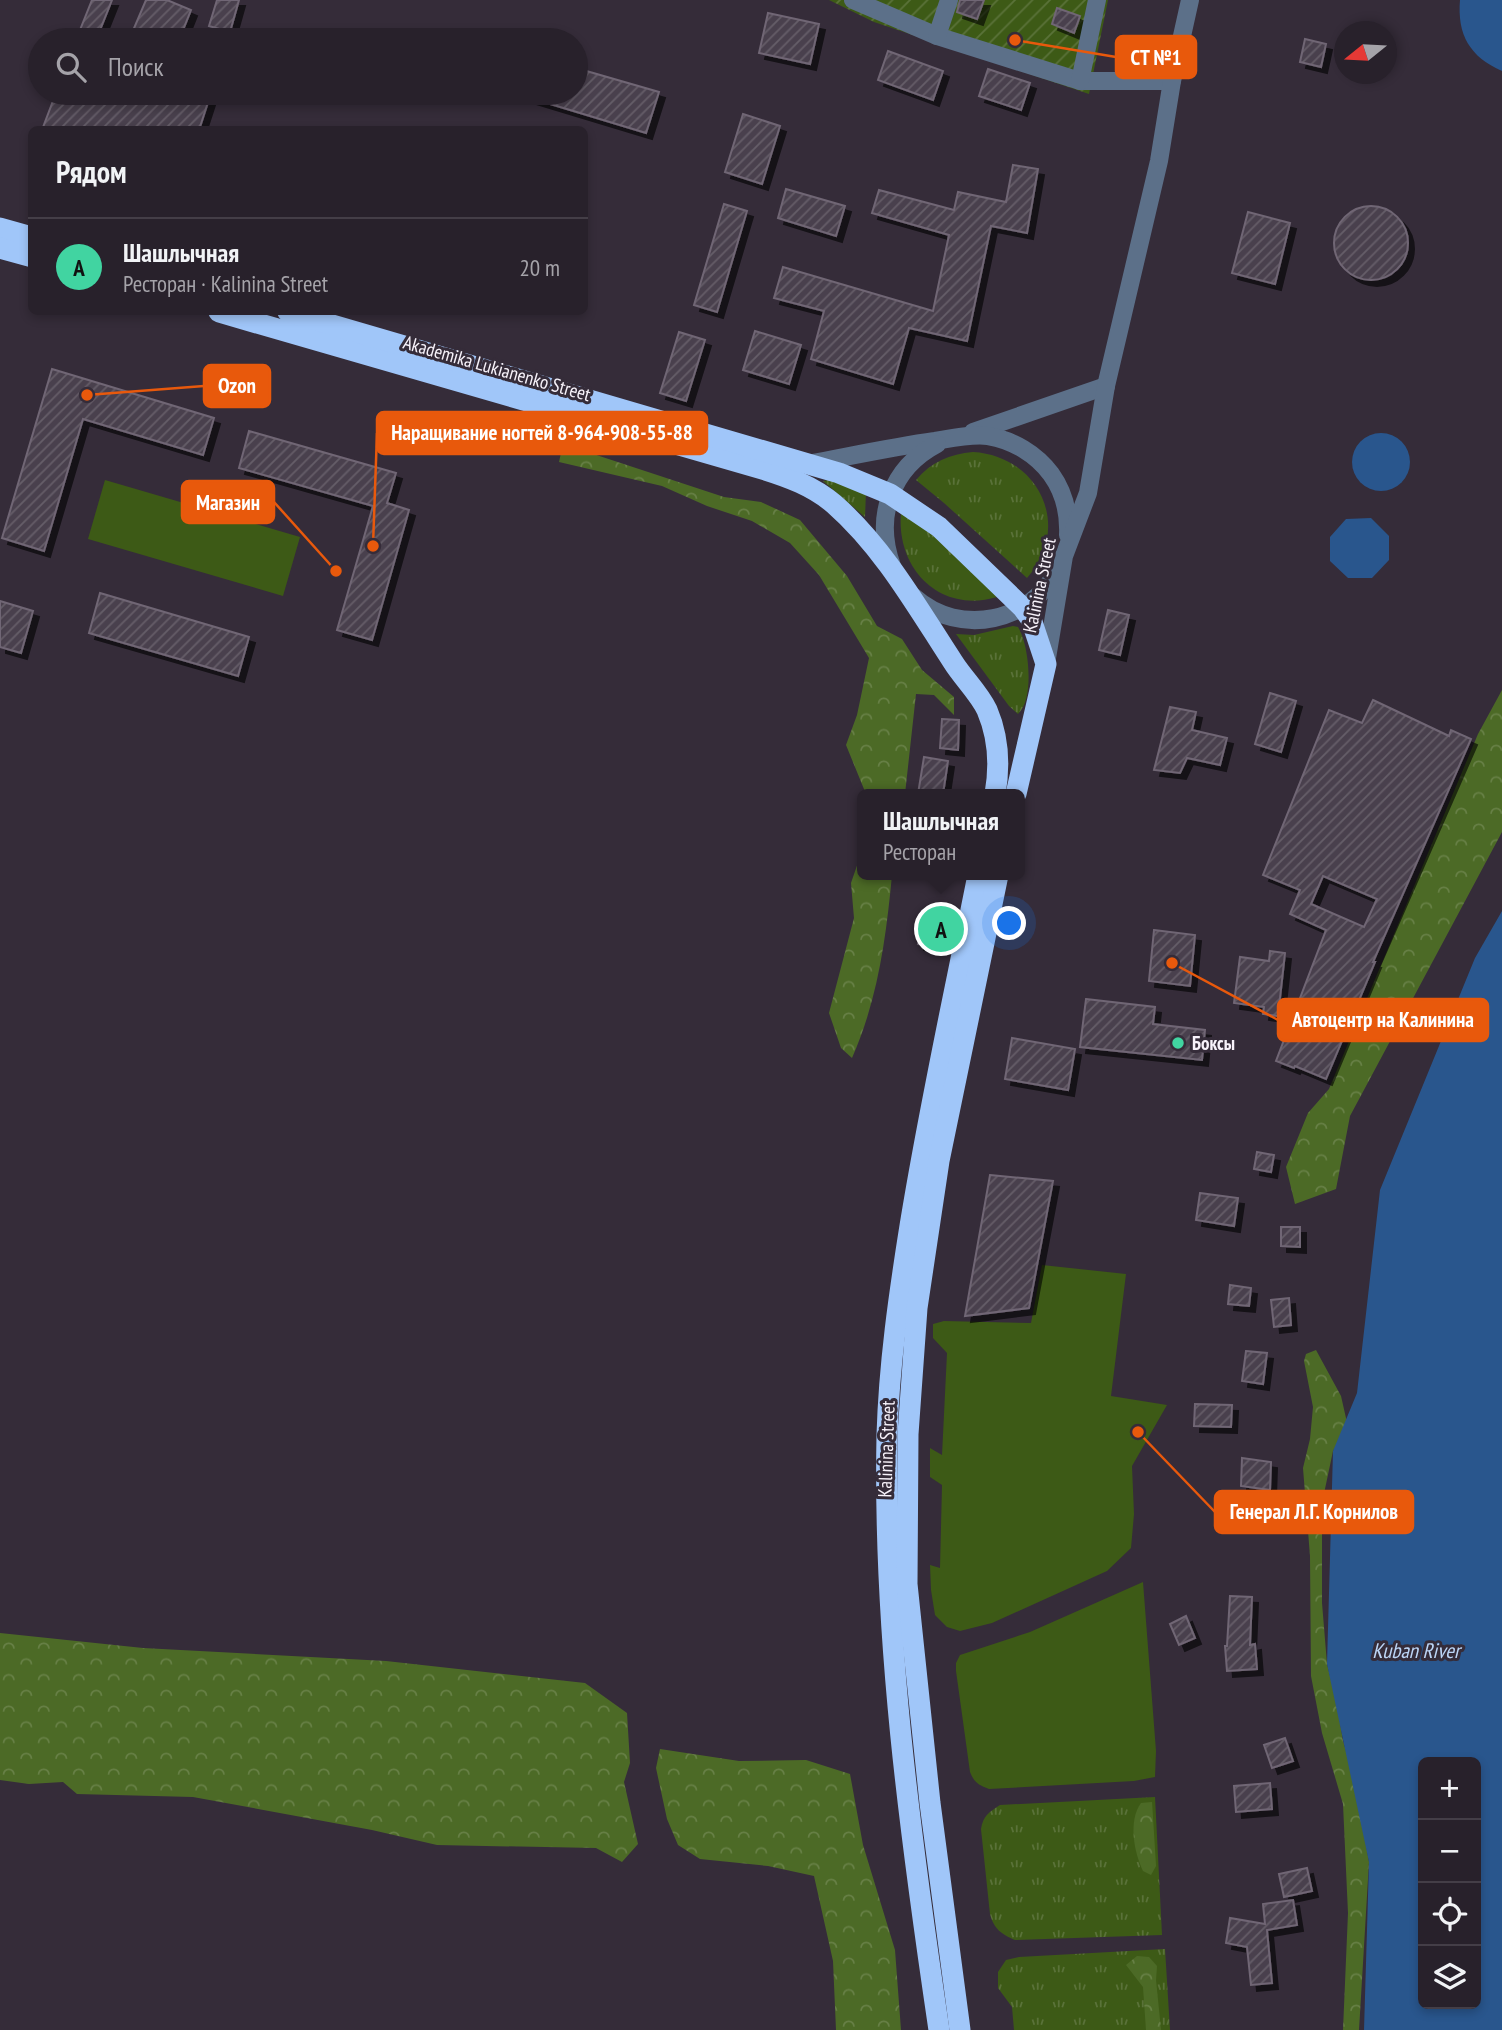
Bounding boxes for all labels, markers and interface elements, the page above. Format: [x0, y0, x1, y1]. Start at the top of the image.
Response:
north arrow [1334, 21, 1397, 84]
search box [28, 28, 588, 105]
callout: СТ №1 [1116, 36, 1196, 78]
text: СТ №1 [1130, 44, 1182, 71]
icon: search [52, 48, 90, 86]
text: Поиск [108, 50, 164, 83]
text: Рядом [56, 152, 127, 191]
text: Шашлычная [123, 236, 239, 269]
text: A [73, 253, 85, 282]
text: 20 m [519, 253, 560, 282]
text: Ресторан · Kalinina Street [123, 269, 328, 298]
street label: Akademika Lukianenko Street [401, 330, 594, 406]
callout: Ozon [204, 365, 270, 407]
text: Ozon [218, 372, 256, 399]
callout: Наращивание ногтей 8-964-908-55-88 [377, 412, 707, 454]
text: Наращивание ногтей 8-964-908-55-88 [391, 419, 693, 446]
callout: Магазин [182, 481, 274, 523]
text: Магазин [196, 489, 260, 516]
street label: Kalinina Street [1017, 534, 1061, 635]
popup [857, 789, 1025, 880]
text: Шашлычная [883, 804, 999, 837]
text: Ресторан [883, 837, 956, 866]
pin: A [918, 903, 964, 955]
your location [992, 906, 1026, 940]
callout: Автоцентр на Калинина [1278, 999, 1488, 1041]
text: Автоцентр на Калинина [1291, 1006, 1474, 1033]
place label: Боксы [1192, 1031, 1235, 1055]
marker: Боксы [1170, 1035, 1186, 1051]
street label: Kalinina Street [872, 1399, 900, 1498]
callout: Генерал Л.Г. Корнилов [1215, 1491, 1413, 1533]
text: Генерал Л.Г. Корнилов [1230, 1498, 1398, 1525]
water label: Kuban River [1372, 1637, 1463, 1664]
map controls [1418, 1757, 1481, 2009]
button: + [1418, 1757, 1481, 1820]
button: − [1418, 1820, 1481, 1883]
button: locate [1418, 1883, 1481, 1946]
button: layers [1418, 1946, 1481, 2009]

